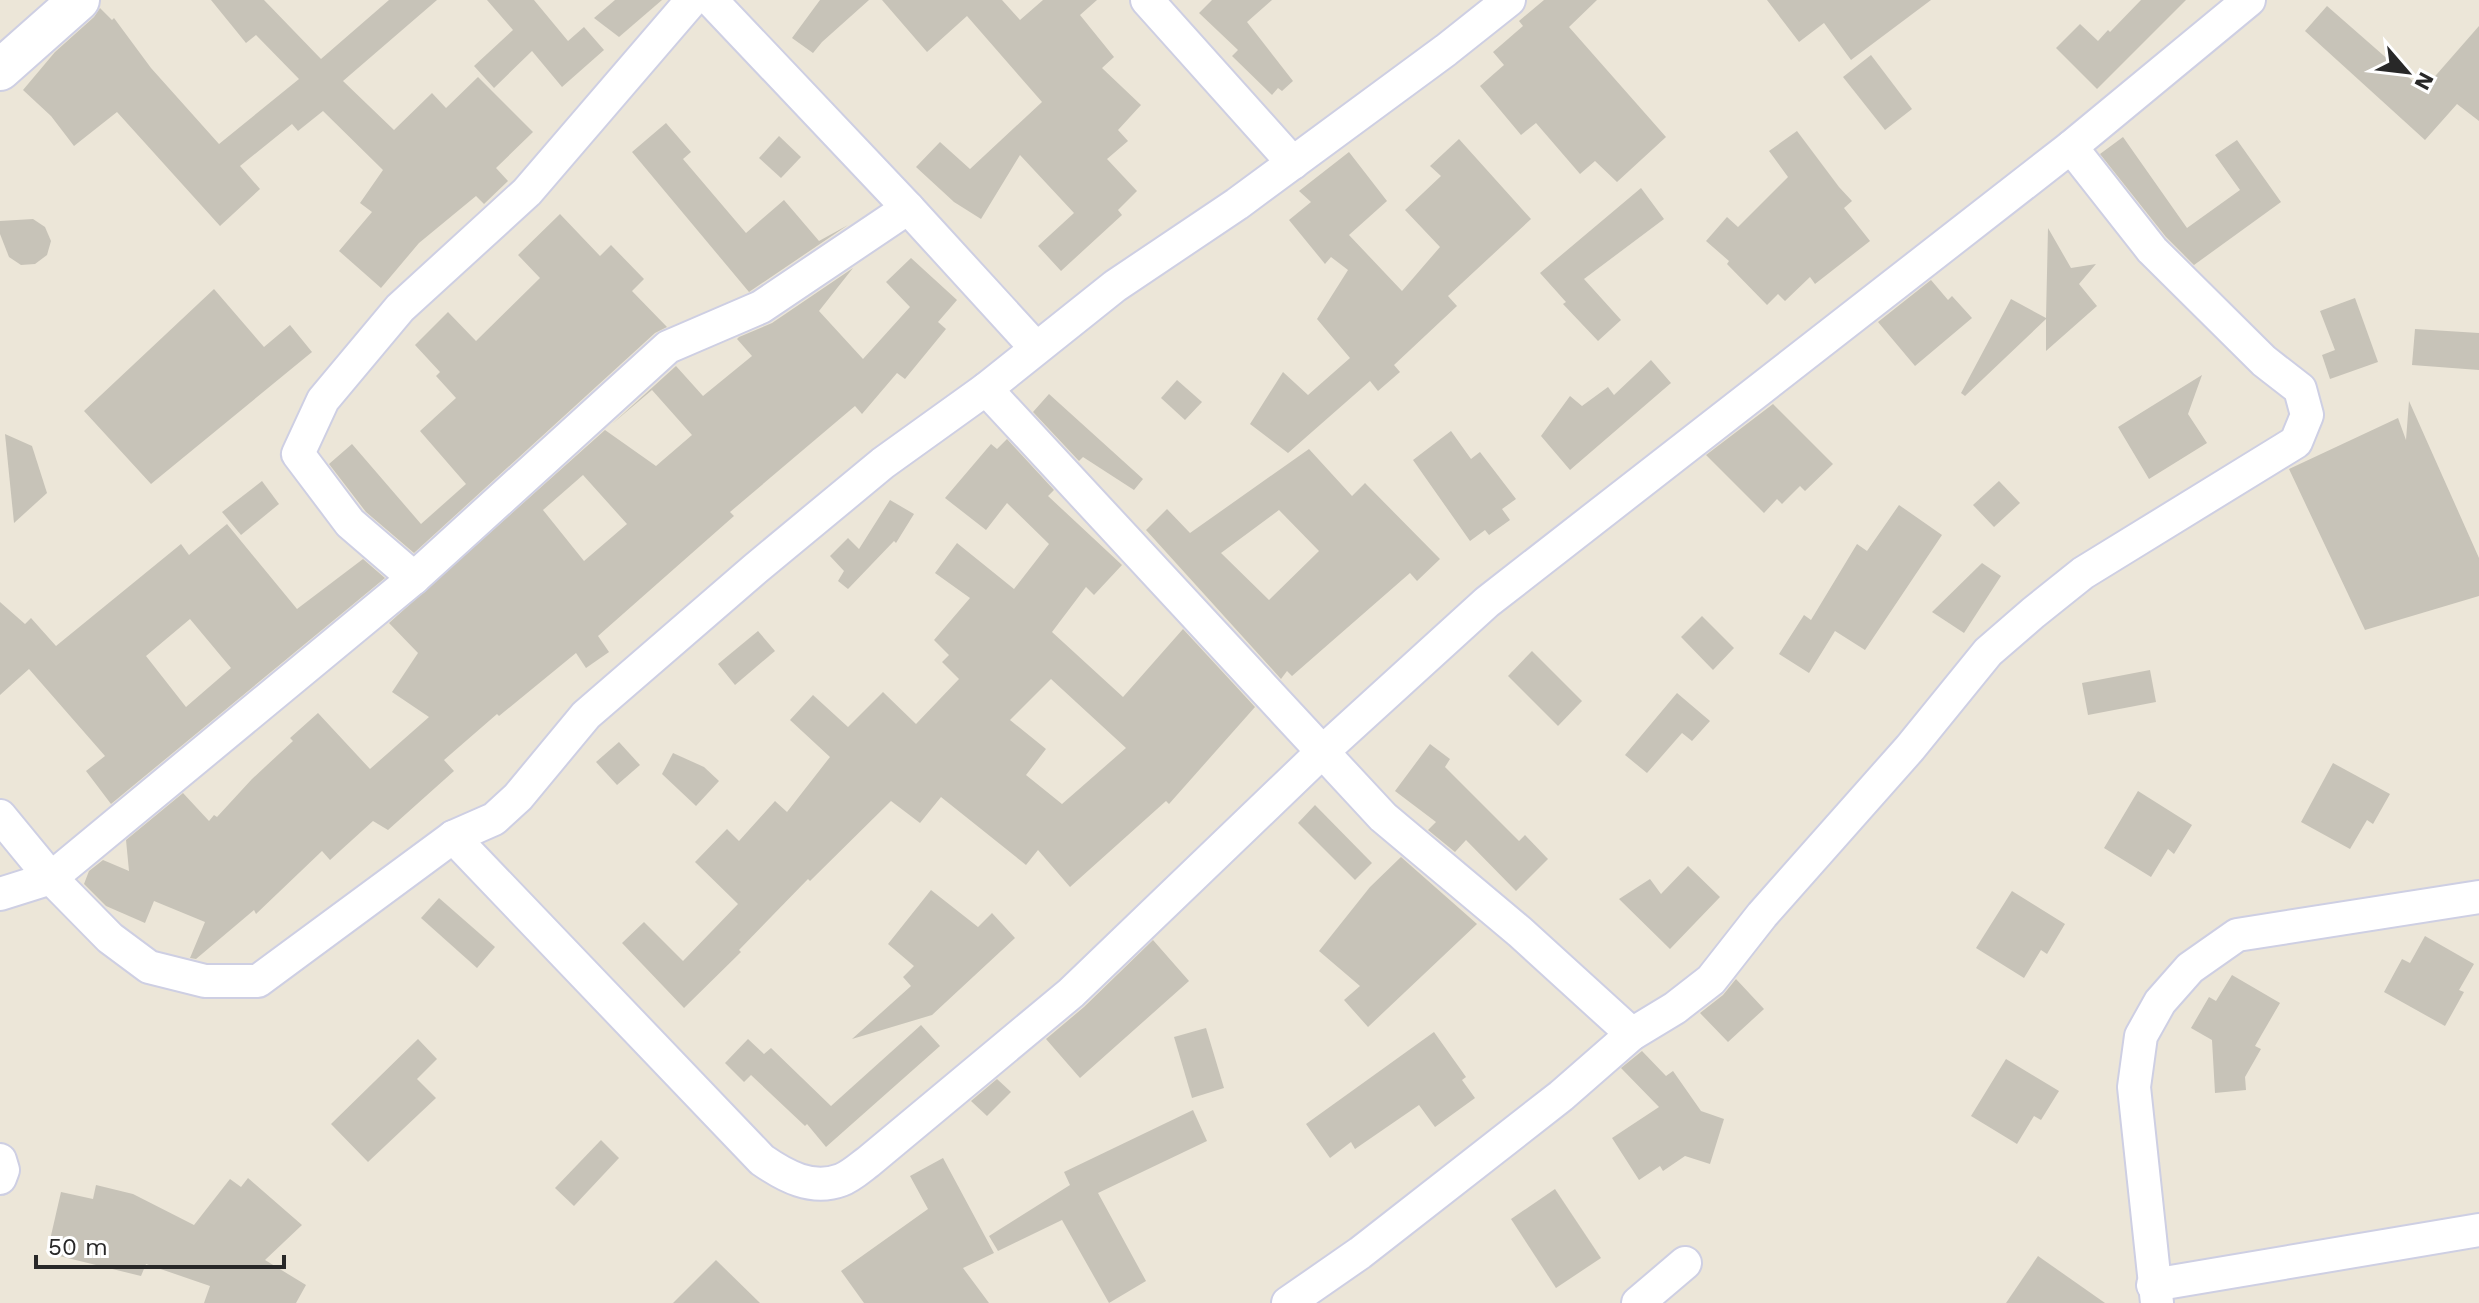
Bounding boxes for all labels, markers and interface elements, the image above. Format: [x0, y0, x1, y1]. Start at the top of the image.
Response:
north arrow [2367, 32, 2447, 112]
text: N [2409, 68, 2439, 94]
scale bar [36, 1219, 284, 1269]
text: 50 m [48, 1233, 108, 1261]

